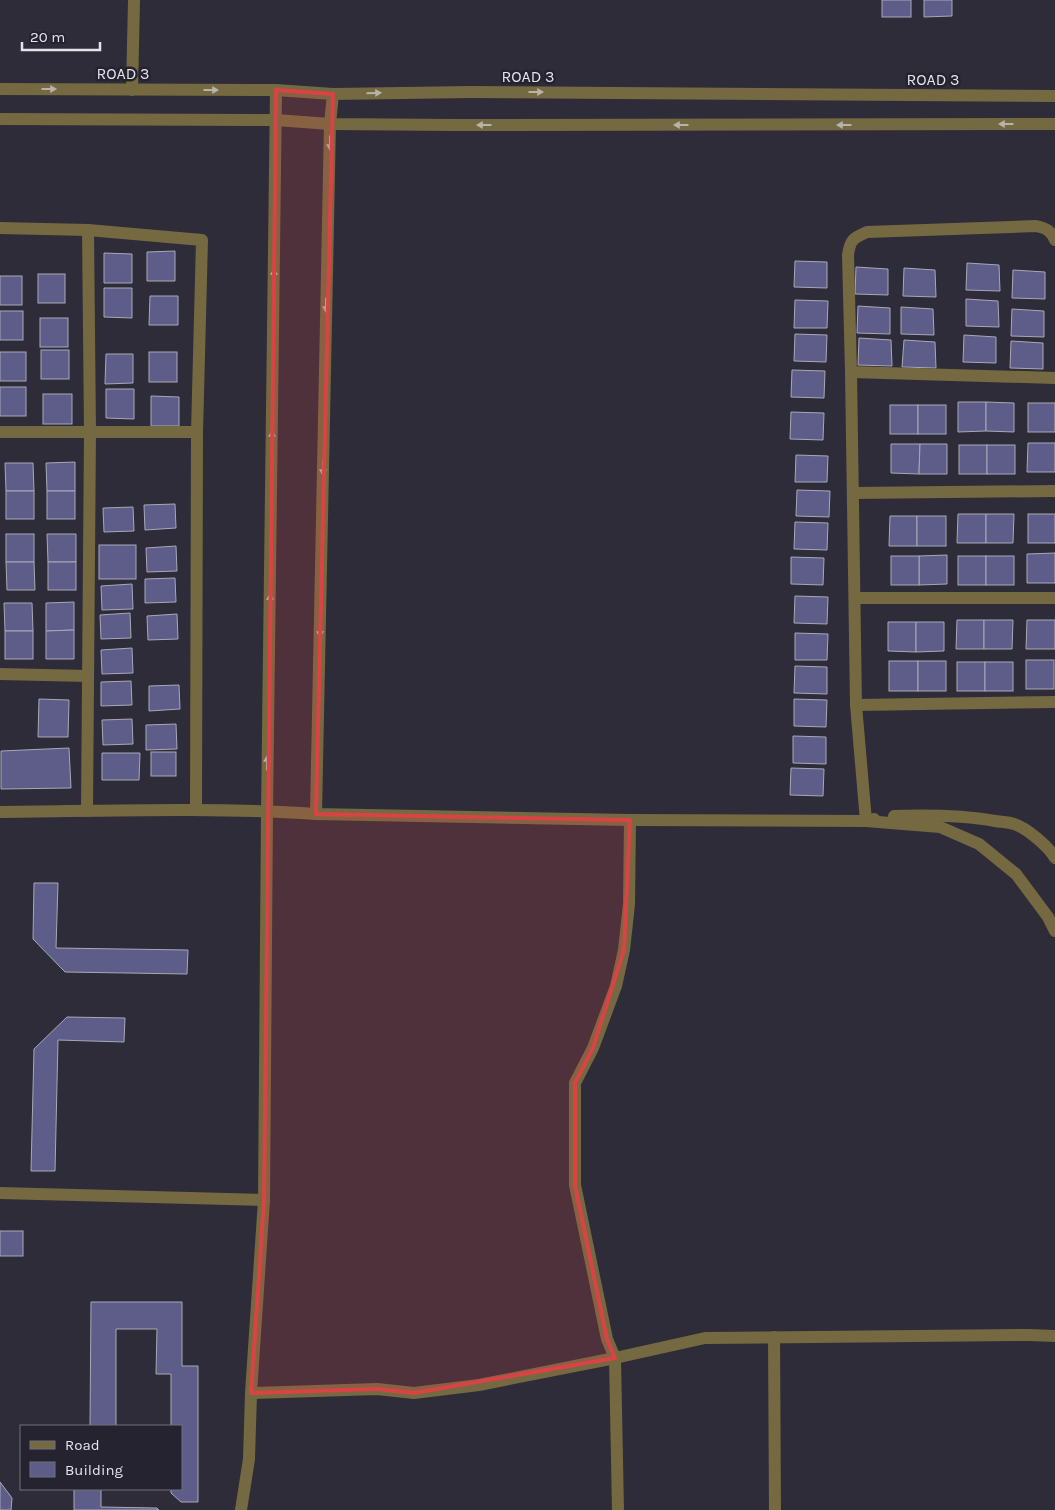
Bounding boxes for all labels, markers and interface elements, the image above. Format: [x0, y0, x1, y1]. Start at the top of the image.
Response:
scale bar [22, 20, 100, 52]
text: 20 m [30, 28, 65, 46]
street label: ROAD 3 [96, 64, 150, 83]
street label: ROAD 3 [501, 67, 555, 86]
street label: ROAD 3 [906, 70, 960, 89]
one-way arrow [41, 85, 57, 93]
one-way arrow [203, 86, 219, 94]
one-way arrow [528, 88, 544, 96]
one-way arrow [366, 89, 382, 97]
one-way arrow [998, 120, 1014, 128]
one-way arrow [476, 121, 492, 129]
one-way arrow [673, 121, 689, 129]
one-way arrow [836, 121, 852, 129]
one-way arrow [326, 135, 334, 151]
one-way arrow [270, 267, 278, 283]
one-way arrow [322, 297, 330, 313]
one-way arrow [268, 430, 276, 446]
one-way arrow [319, 460, 327, 476]
one-way arrow [266, 592, 274, 608]
one-way arrow [316, 622, 324, 638]
one-way arrow [263, 755, 271, 771]
legend [20, 1425, 182, 1490]
text: Road [65, 1436, 100, 1454]
text: Building [65, 1461, 123, 1479]

